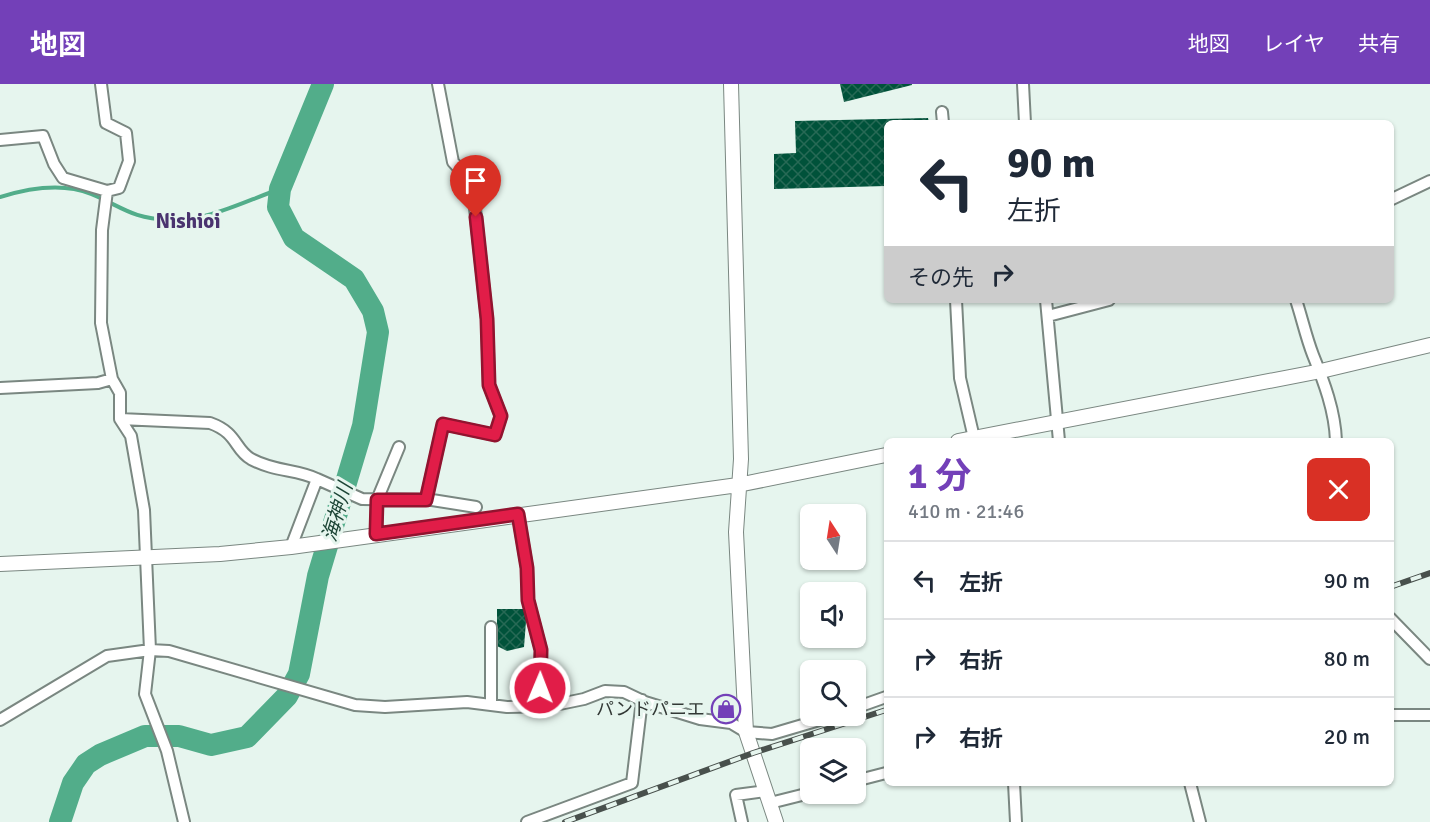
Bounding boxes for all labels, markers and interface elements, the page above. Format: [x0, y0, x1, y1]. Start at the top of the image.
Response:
text: 地図 [30, 28, 86, 62]
text: 地図 [1188, 31, 1230, 57]
text: レイヤ [1263, 31, 1325, 57]
text: 共有 [1358, 31, 1400, 57]
text: 90 m [1007, 138, 1096, 189]
icon: left [908, 144, 986, 222]
pin [450, 155, 501, 217]
icon: arrive [459, 164, 492, 197]
text: 左折 [1007, 195, 1061, 228]
district label: Nishioi [155, 208, 221, 234]
icon: right [986, 258, 1019, 291]
text: その先 [908, 264, 974, 291]
text: 1 分 [908, 454, 971, 499]
button: close [1307, 458, 1370, 521]
water label: 海神川 [317, 478, 359, 544]
text: 410 m · 21:46 [908, 499, 1024, 524]
north arrow [800, 504, 866, 570]
map controls [800, 504, 866, 804]
icon: left [908, 564, 941, 597]
text: 90 m [1324, 567, 1370, 594]
text: 左折 [959, 569, 1003, 596]
button: sound [800, 582, 866, 648]
icon: right [908, 642, 941, 675]
text: 80 m [1324, 645, 1370, 672]
text: 右折 [959, 647, 1003, 674]
position arrow [508, 656, 572, 720]
button: search [800, 660, 866, 726]
shop icon: パンドパニエ [710, 693, 742, 725]
place label: パンドパニエ [596, 698, 705, 720]
icon: right [908, 720, 941, 753]
text: 20 m [1324, 723, 1370, 750]
text: 右折 [959, 725, 1003, 752]
button: layers [800, 738, 866, 804]

